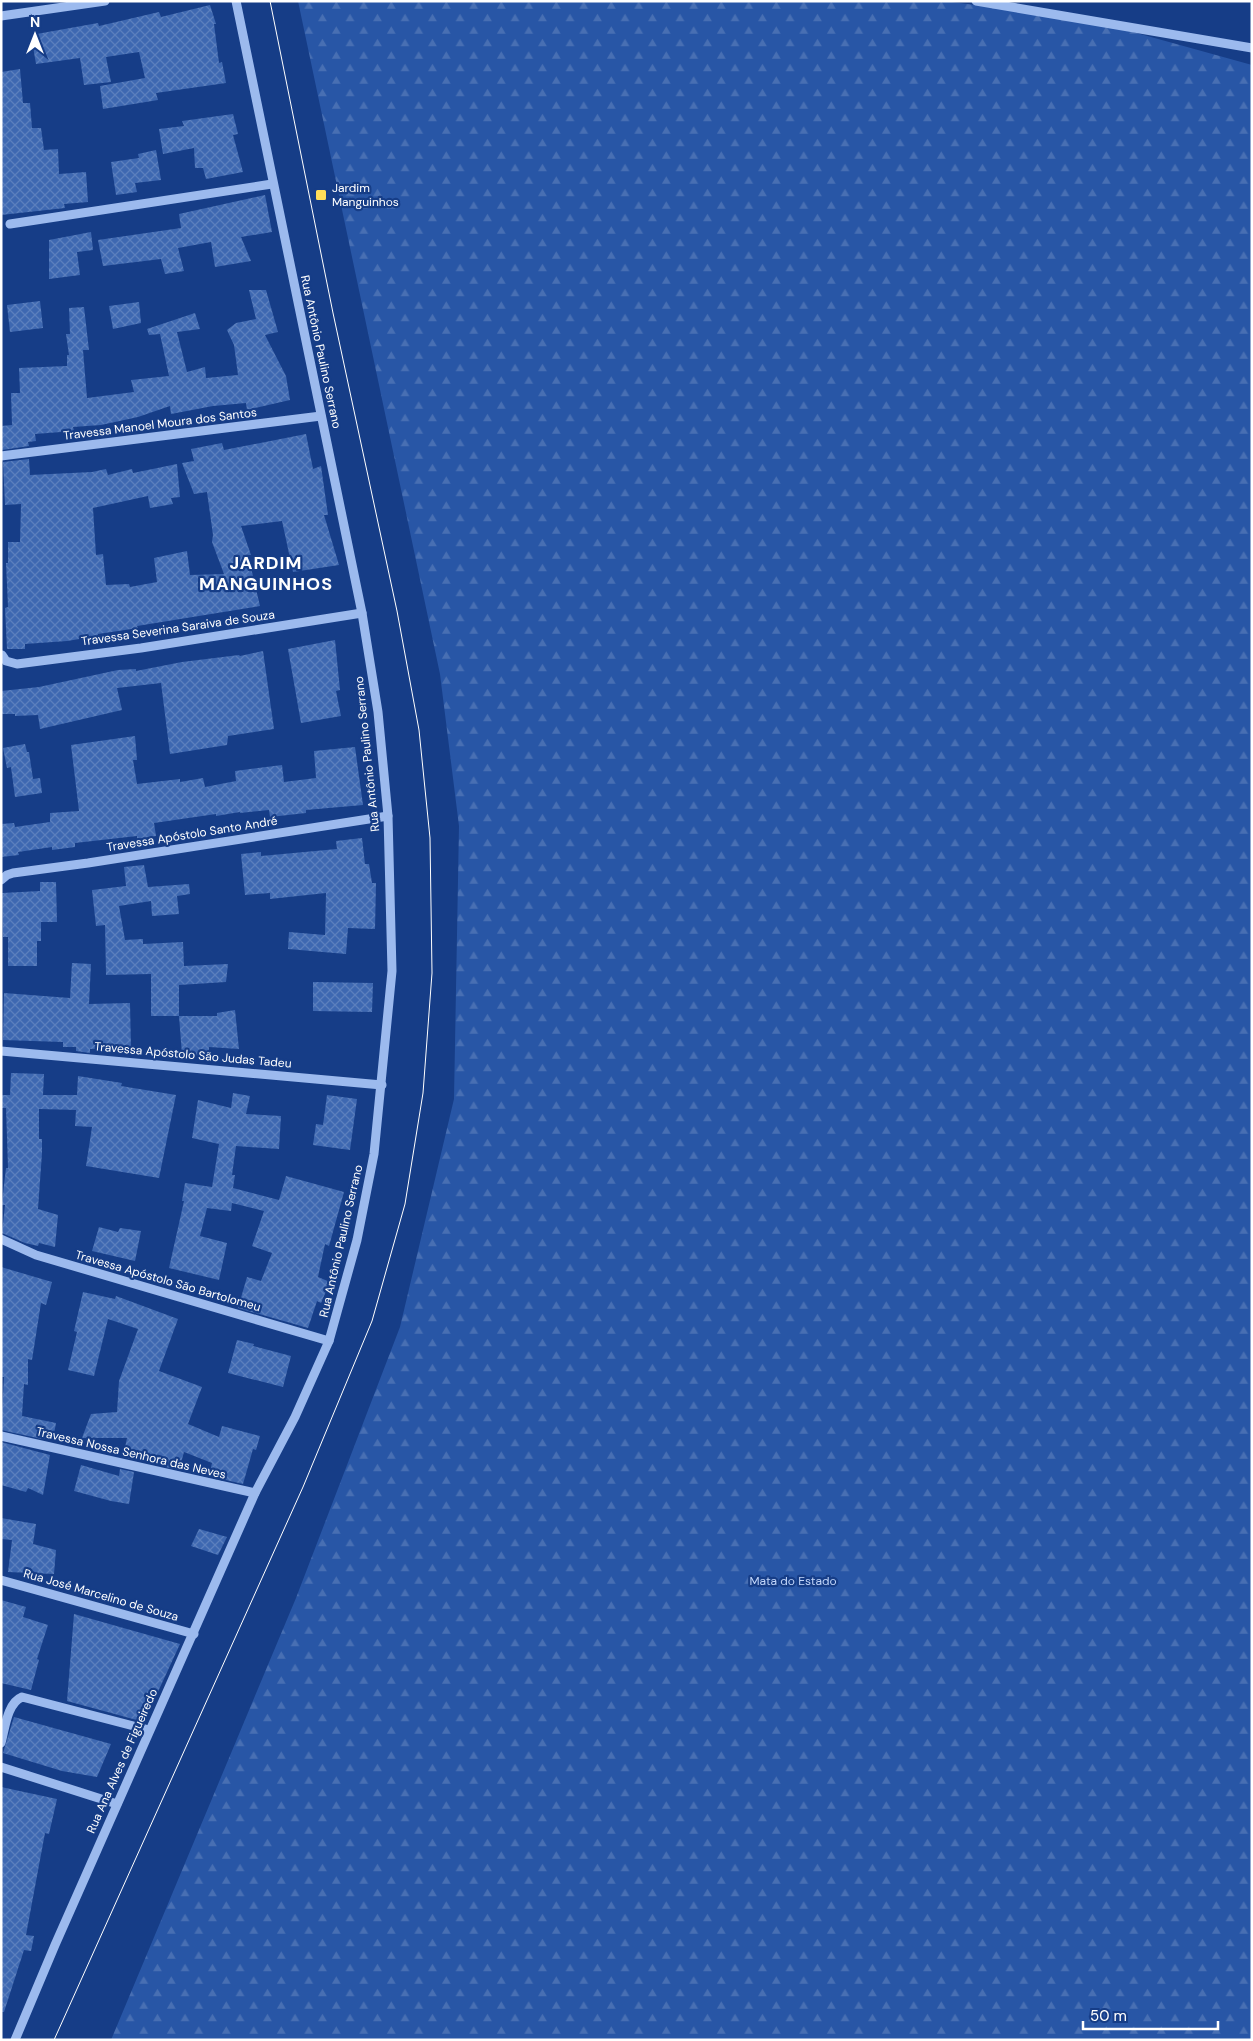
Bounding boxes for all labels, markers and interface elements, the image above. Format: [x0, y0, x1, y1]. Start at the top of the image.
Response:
north arrow [10, 10, 60, 60]
text: N [30, 13, 40, 31]
place label: Jardim Manguinhos [332, 180, 399, 210]
marker: Jardim Manguinhos [314, 188, 328, 202]
street label: Rua Antônio Paulino Serrano [297, 274, 345, 430]
street label: Travessa Manoel Moura dos Santos [62, 404, 258, 444]
district label: JARDIM MANGUINHOS [199, 551, 333, 596]
street label: Travessa Severina Saraiva de Souza [80, 606, 276, 650]
street label: Rua Antônio Paulino Serrano [351, 675, 383, 833]
street label: Travessa Apóstolo Santo André [105, 813, 279, 855]
street label: Travessa Apóstolo São Judas Tadeu [94, 1038, 292, 1072]
street label: Rua Antônio Paulino Serrano [316, 1163, 366, 1319]
street label: Travessa Apóstolo São Bartolomeu [73, 1247, 263, 1315]
street label: Travessa Nossa Senhora das Neves [34, 1423, 228, 1483]
street label: Rua José Marcelino de Souza [22, 1565, 180, 1625]
park label: Mata do Estado [749, 1573, 837, 1589]
street label: Rua Ana Alves de Figueiredo [83, 1686, 161, 1836]
scale bar [1083, 1998, 1218, 2030]
text: 50 m [1090, 2006, 1127, 2026]

